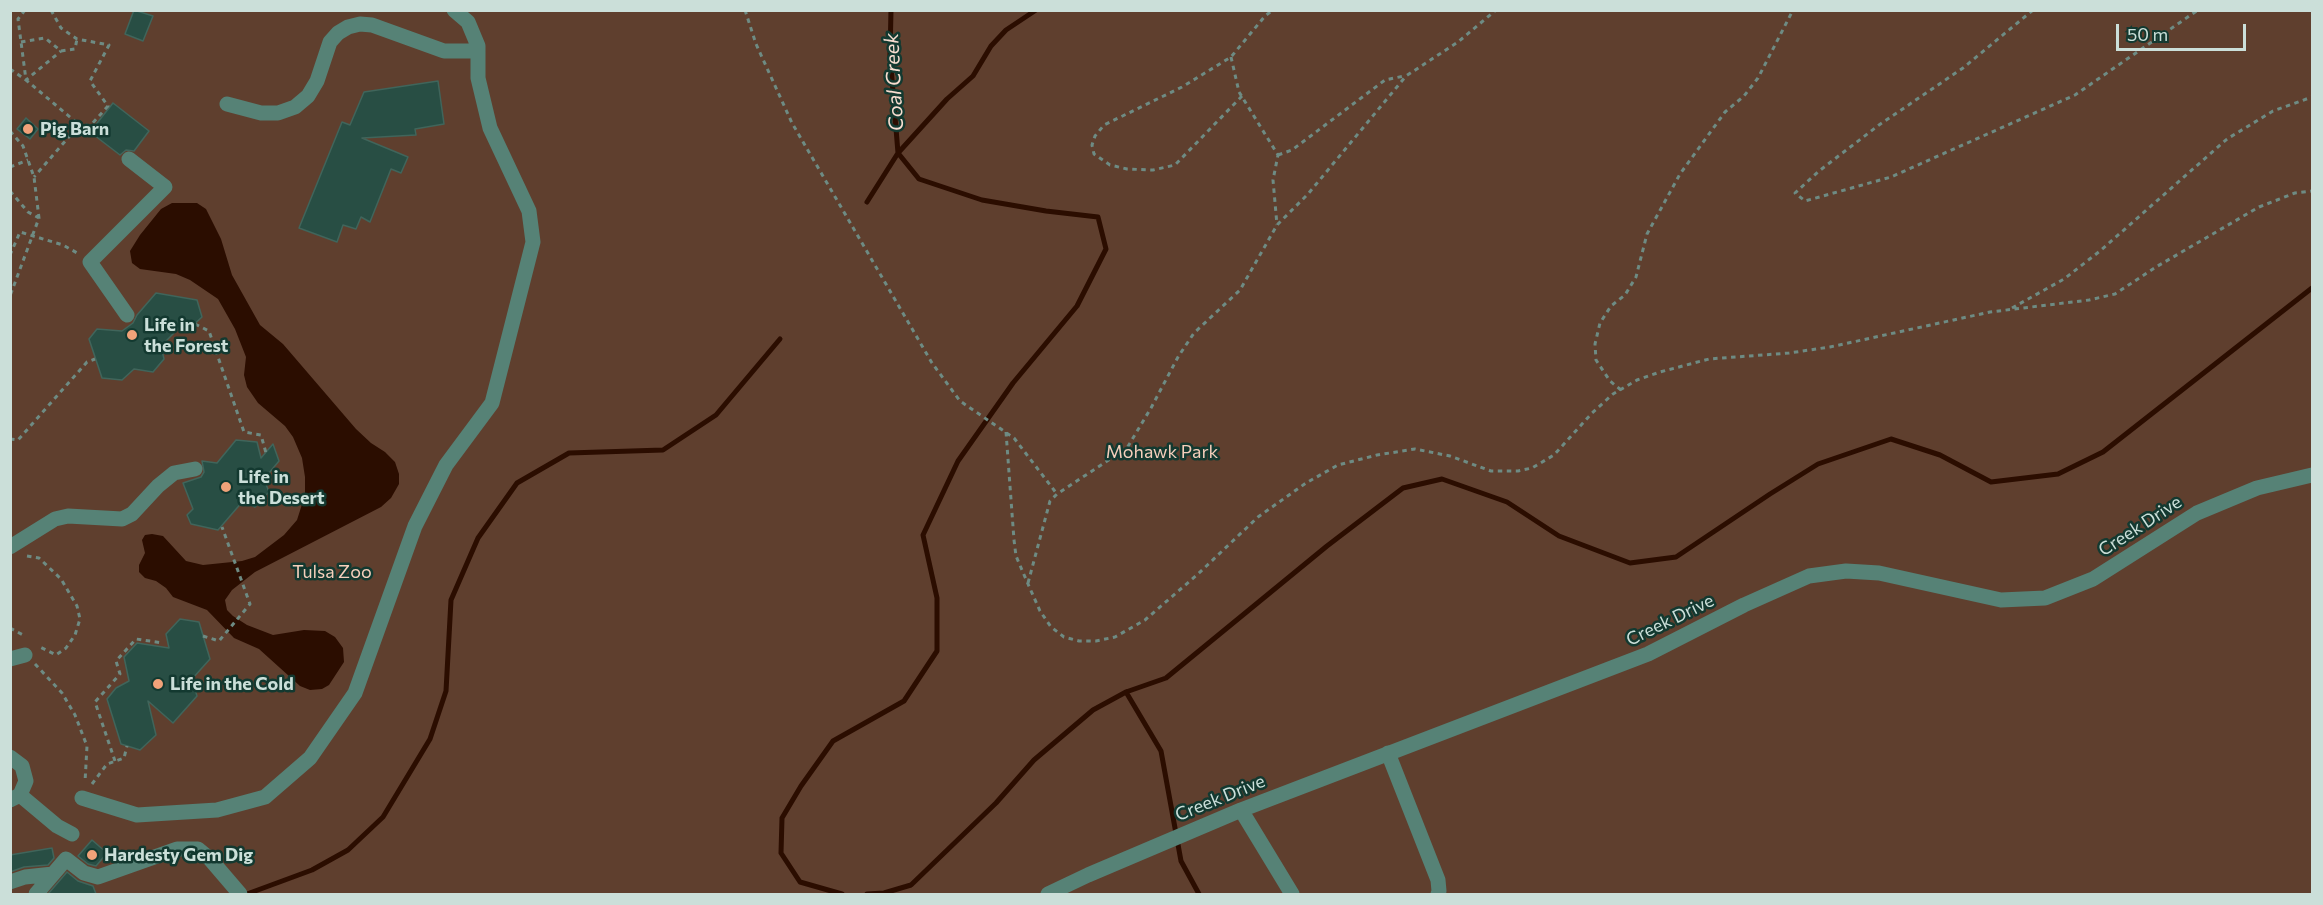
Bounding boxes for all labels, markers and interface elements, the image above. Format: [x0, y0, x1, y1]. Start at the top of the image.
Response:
scale bar [2119, 12, 2250, 50]
text: 50 m [2127, 23, 2168, 45]
water label: Coal Creek [879, 32, 909, 132]
place label: Pig Barn [40, 118, 109, 140]
marker: Pig Barn [21, 122, 35, 136]
place label: Life in the Forest [144, 314, 228, 356]
marker: Life in the Forest [125, 328, 139, 342]
park label: Mohawk Park [1106, 441, 1218, 463]
place label: Life in the Desert [238, 466, 325, 508]
marker: Life in the Desert [219, 480, 233, 494]
street label: Creek Drive [2094, 491, 2186, 561]
park label: Tulsa Zoo [292, 561, 372, 583]
street label: Creek Drive [1623, 589, 1717, 651]
place label: Life in the Cold [170, 673, 294, 695]
marker: Life in the Cold [151, 677, 165, 691]
street label: Creek Drive [1172, 770, 1268, 826]
place label: Hardesty Gem Dig [104, 844, 253, 866]
marker: Hardesty Gem Dig [85, 848, 99, 862]

